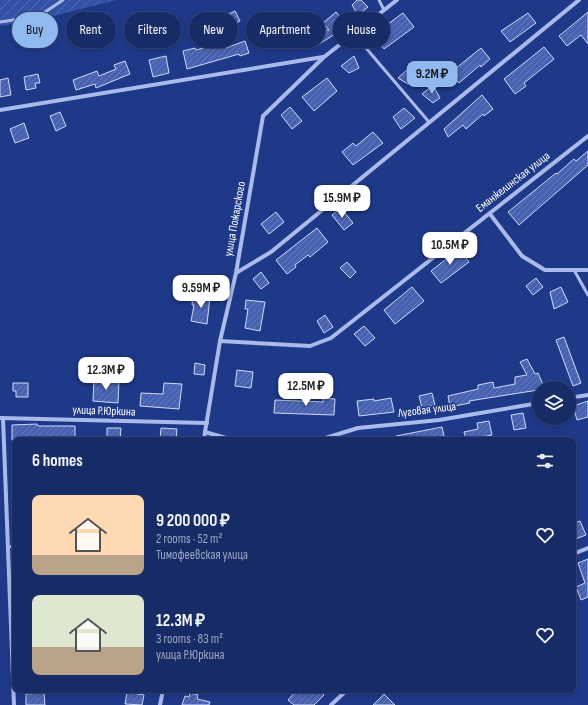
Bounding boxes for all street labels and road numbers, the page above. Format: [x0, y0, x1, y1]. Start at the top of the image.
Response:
street label: Еманжелинская улица [473, 148, 553, 216]
street label: улица Пожарского [221, 180, 249, 258]
street label: Луговая улица [396, 399, 457, 421]
street label: улица Р.Юркина [72, 402, 136, 420]

